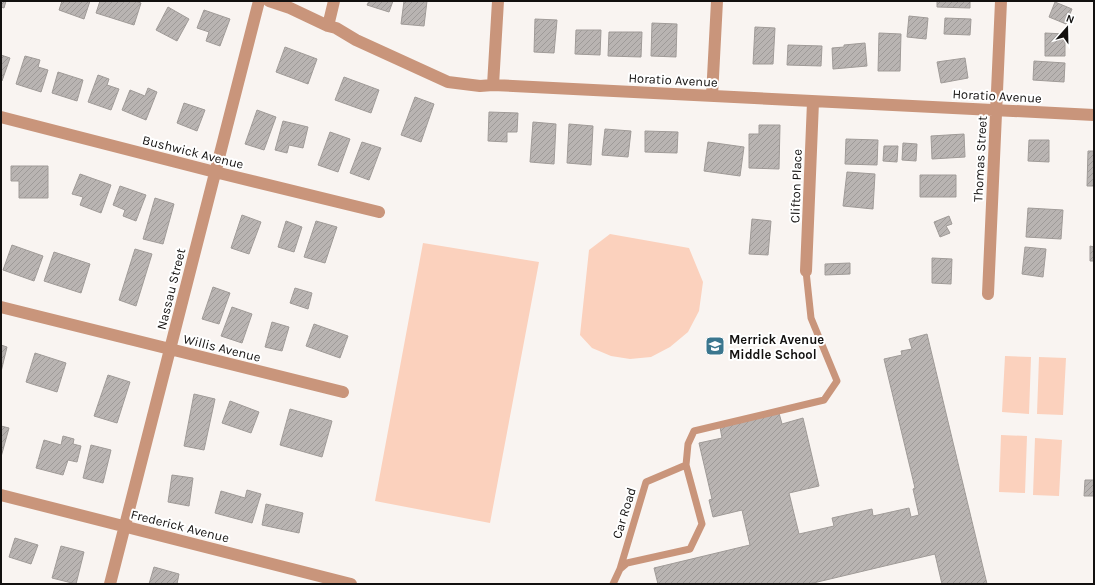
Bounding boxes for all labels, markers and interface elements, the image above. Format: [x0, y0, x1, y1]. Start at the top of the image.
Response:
north arrow [1047, 8, 1087, 48]
text: N [1064, 12, 1076, 27]
street label: Horatio Avenue [628, 70, 718, 90]
street label: Horatio Avenue [952, 86, 1042, 106]
street label: Thomas Street [970, 115, 990, 203]
street label: Bushwick Avenue [141, 132, 245, 172]
street label: Clifton Place [787, 148, 805, 223]
street label: Nassau Street [154, 247, 188, 331]
street label: Willis Avenue [182, 331, 263, 365]
place label: Merrick Avenue Middle School [729, 332, 824, 362]
school or university icon: Merrick Avenue Middle School [704, 335, 726, 357]
street label: Car Road [609, 486, 639, 540]
street label: Frederick Avenue [129, 507, 231, 546]

